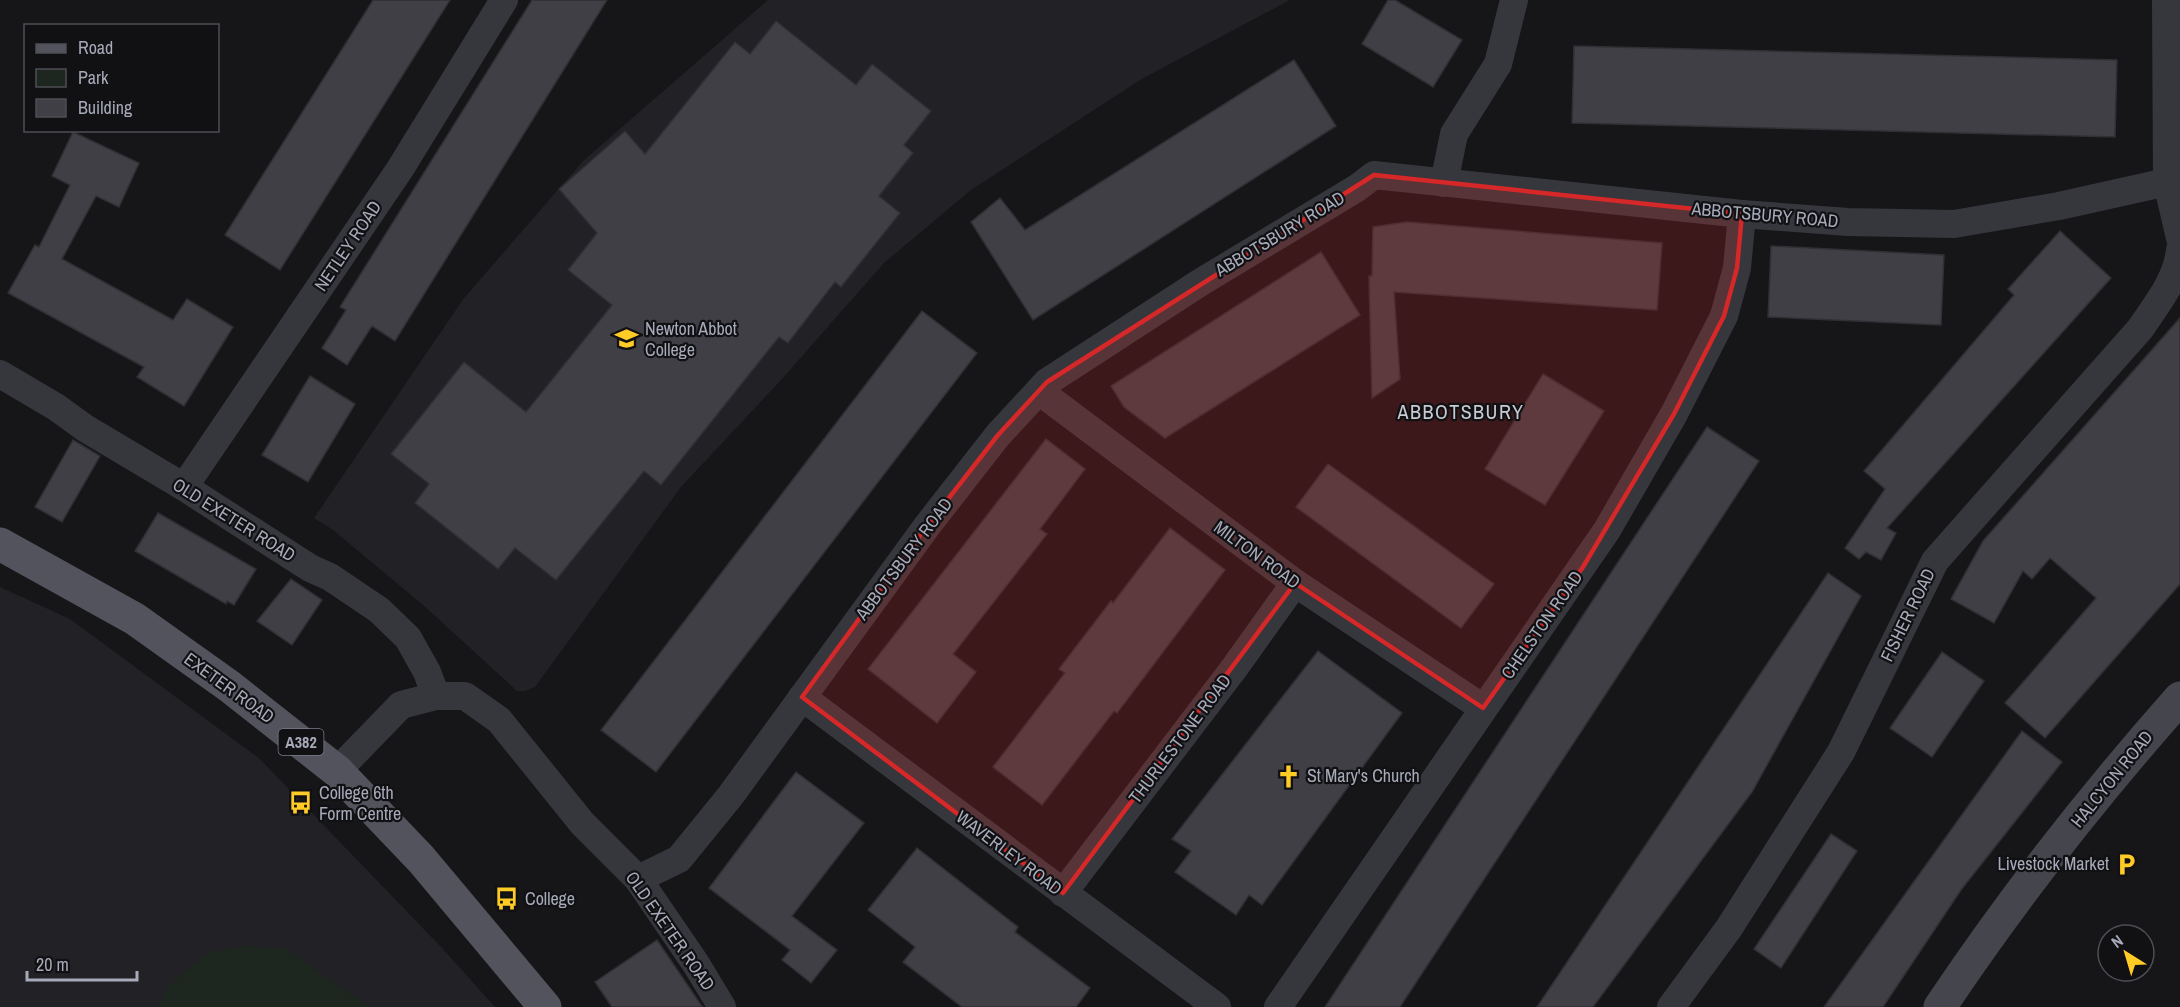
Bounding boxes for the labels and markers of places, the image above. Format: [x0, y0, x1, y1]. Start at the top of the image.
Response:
place label: Newton Abbot College [645, 316, 737, 362]
school or university icon: Newton Abbot College [614, 326, 640, 352]
church icon: St Mary's Church [1276, 763, 1302, 789]
place label: St Mary's Church [1307, 763, 1420, 788]
place label: College 6th Form Centre [319, 780, 401, 826]
bus stop icon: College 6th Form Centre [288, 790, 314, 816]
place label: Livestock Market [1997, 851, 2109, 876]
parking icon: Livestock Market [2114, 851, 2140, 877]
bus stop icon: College [494, 886, 520, 912]
place label: College [525, 886, 575, 911]

